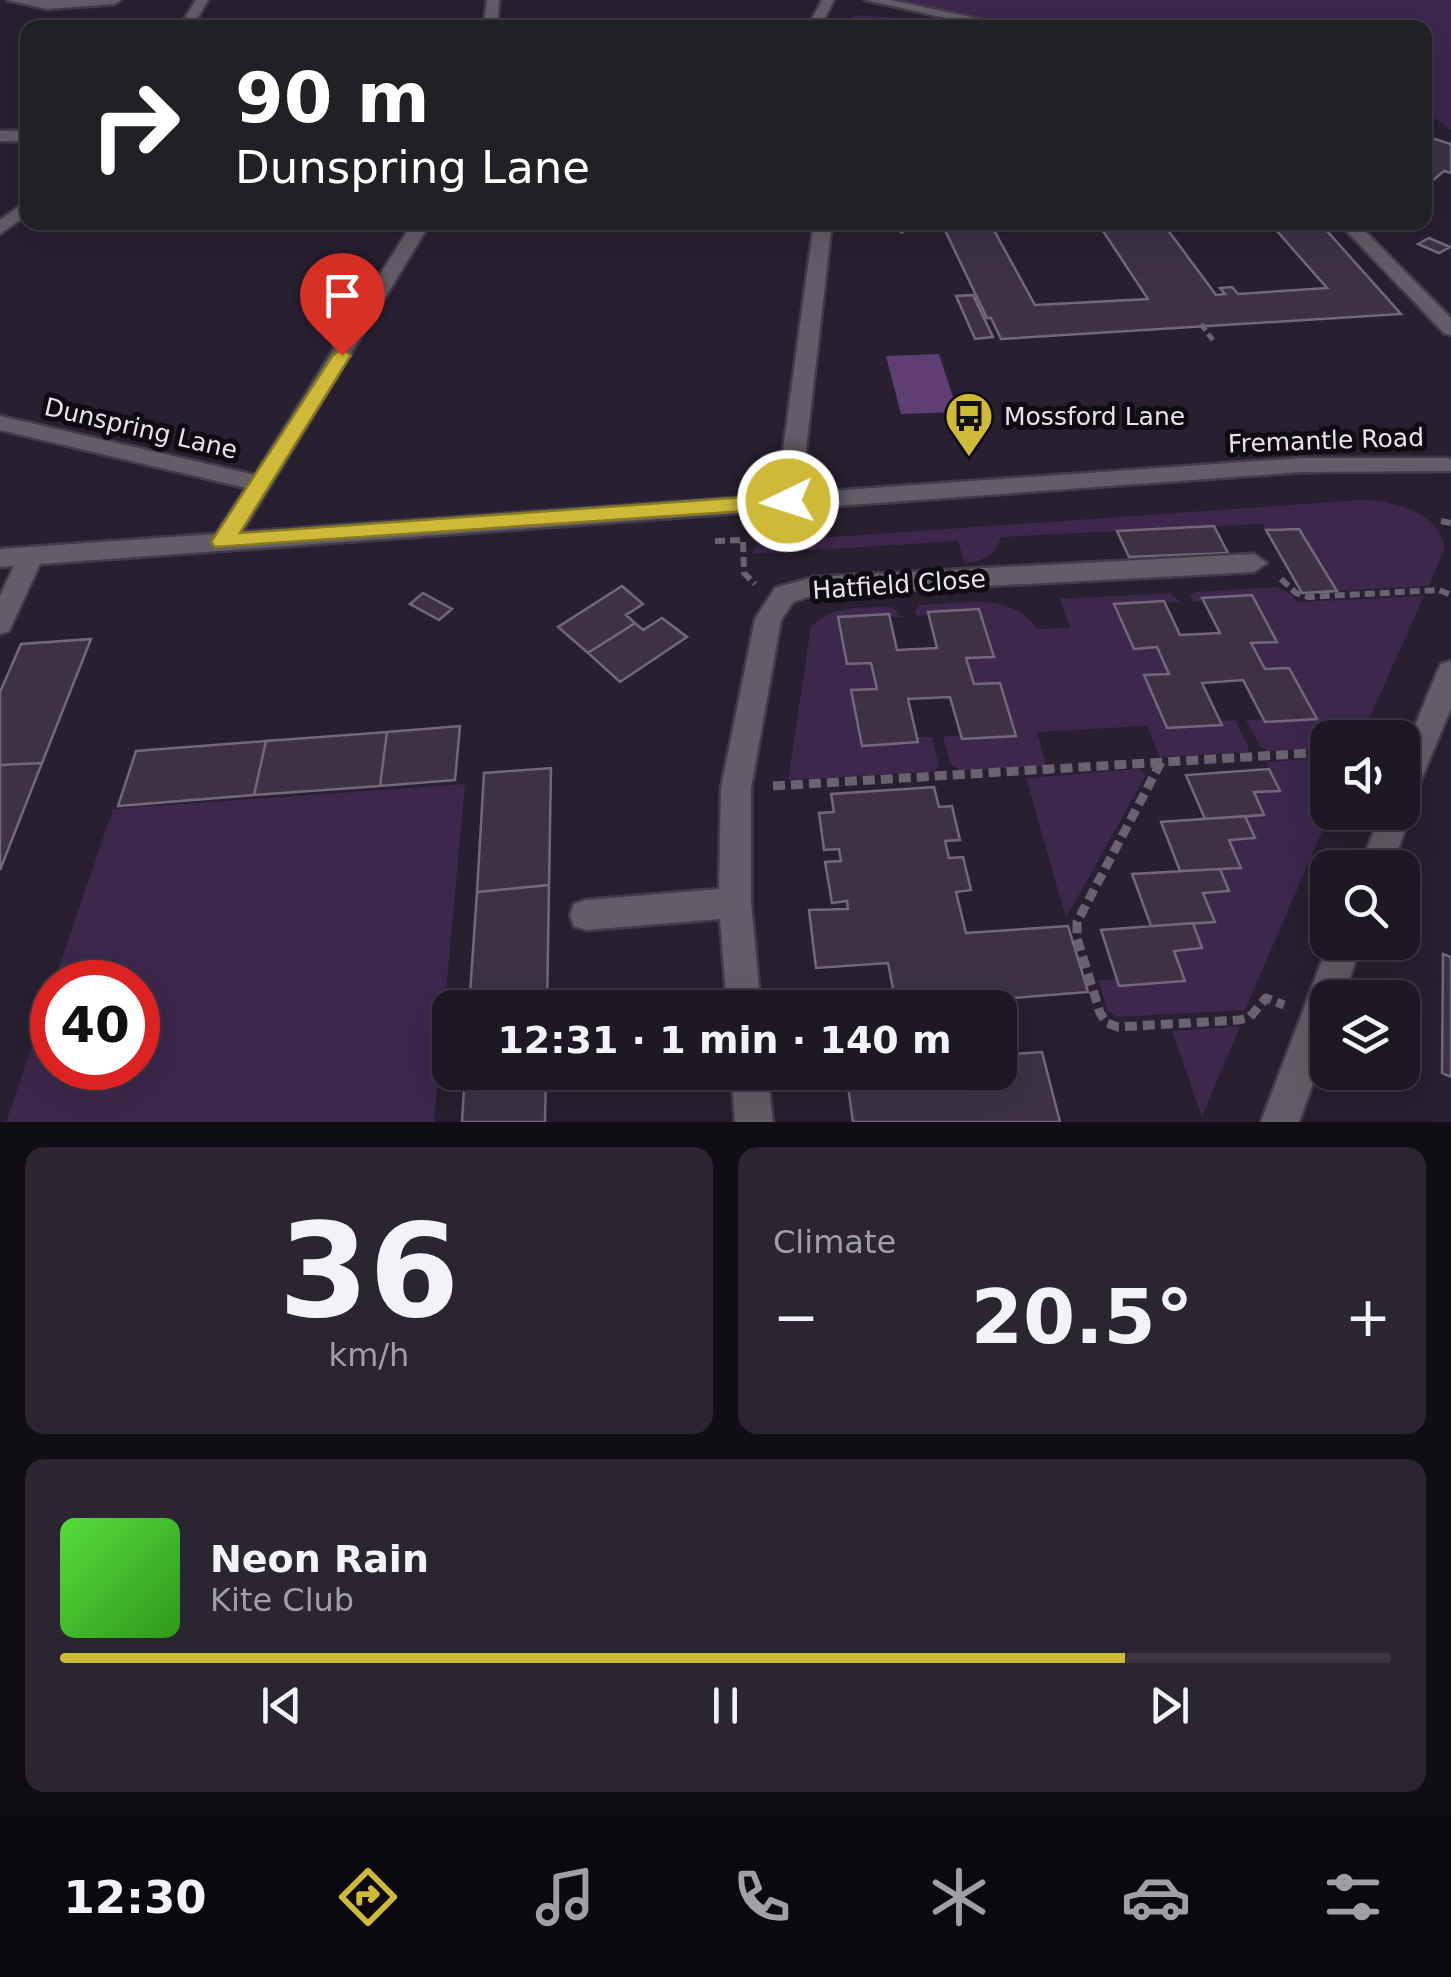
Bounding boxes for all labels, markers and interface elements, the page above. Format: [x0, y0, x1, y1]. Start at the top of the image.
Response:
text: 90 m [235, 57, 430, 139]
icon: right [70, 60, 200, 190]
text: Dunspring Lane [235, 141, 590, 194]
pin [300, 253, 385, 356]
icon: arrive [315, 268, 370, 323]
bus stop icon: Mossford Lane [943, 390, 995, 458]
street label: Dunspring Lane [42, 392, 240, 465]
place label: Mossford Lane [1004, 402, 1185, 431]
street label: Fremantle Road [1228, 423, 1424, 458]
position arrow [736, 449, 840, 553]
street label: Hatfield Close [811, 564, 987, 605]
map controls [1310, 720, 1420, 1090]
button: sound [1310, 720, 1420, 830]
button: search [1310, 850, 1420, 960]
speed limit sign: 40 [30, 960, 160, 1090]
button: layers [1310, 980, 1420, 1090]
text: 12:31 · 1 min · 140 m [497, 1018, 952, 1062]
text: 36 [279, 1195, 459, 1347]
text: Climate [773, 1223, 896, 1261]
text: 20.5° [971, 1273, 1193, 1361]
text: − [773, 1285, 819, 1349]
text: + [1345, 1285, 1391, 1349]
text: km/h [329, 1336, 409, 1374]
text: Neon Rain [210, 1537, 429, 1581]
text: Kite Club [210, 1581, 354, 1619]
icon: previous [254, 1678, 309, 1733]
icon: pause [698, 1678, 753, 1733]
icon: next [1142, 1678, 1197, 1733]
icon: directions [333, 1862, 403, 1932]
icon: music [530, 1862, 600, 1932]
icon: phone [727, 1862, 797, 1932]
icon: climate [924, 1862, 994, 1932]
icon: car [1121, 1862, 1191, 1932]
icon: filters [1318, 1862, 1388, 1932]
text: 12:30 [63, 1871, 207, 1924]

